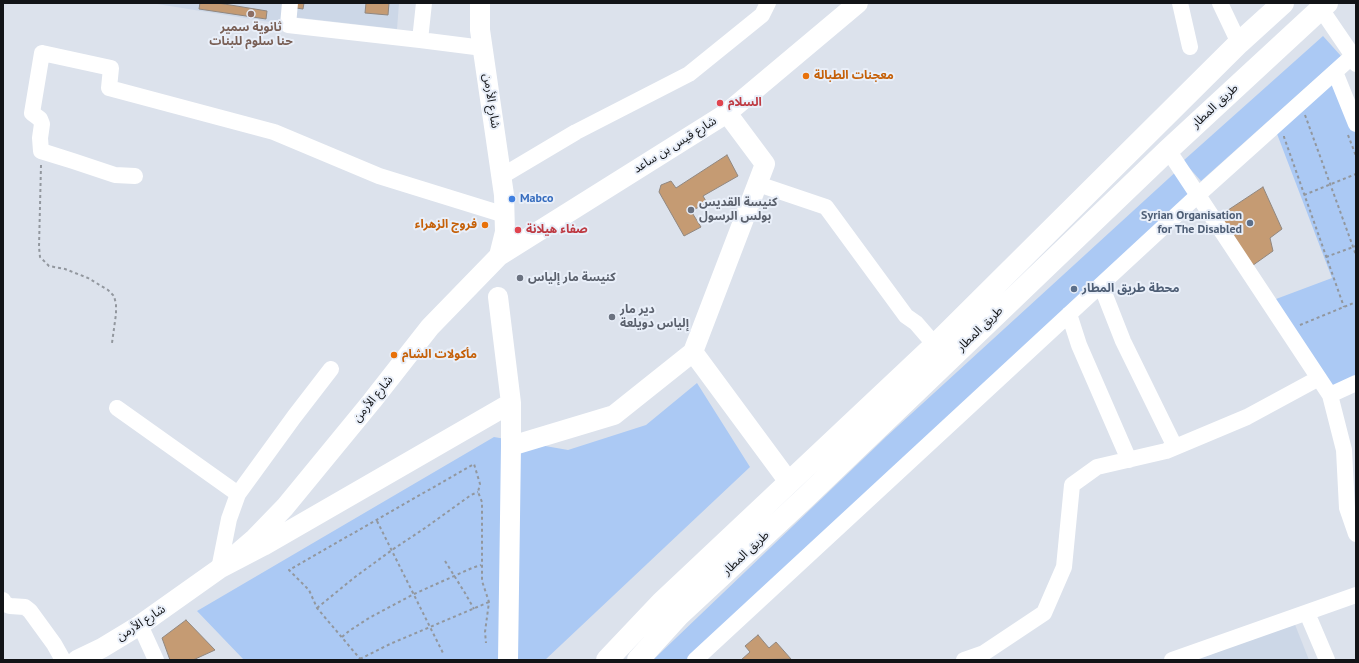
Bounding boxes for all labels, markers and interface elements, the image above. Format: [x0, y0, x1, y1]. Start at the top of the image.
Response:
marker: ثانوية سمير حنا سلوم للبنات [246, 9, 256, 19]
place label: ثانوية سمير حنا سلوم للبنات [209, 21, 293, 49]
place label: معجنات الطبالة [814, 69, 894, 83]
marker: معجنات الطبالة [801, 71, 811, 81]
street label: شارع الأرمن [480, 73, 502, 129]
street label: طريق المطار [1189, 81, 1241, 131]
place label: السلام [728, 96, 762, 110]
marker: السلام [715, 98, 725, 108]
street label: شارع قيس بن ساعد [631, 114, 719, 176]
place label: Mabco [520, 192, 553, 206]
marker: Mabco [507, 194, 517, 204]
place label: كنيسة القديس بولس الرسول [699, 196, 778, 224]
marker: كنيسة القديس بولس الرسول [686, 205, 696, 215]
place label: Syrian Organisation for The Disabled [1141, 209, 1242, 237]
place label: فروج الزهراء [415, 218, 477, 232]
marker: Syrian Organisation for The Disabled [1245, 218, 1255, 228]
marker: فروج الزهراء [480, 220, 490, 230]
place label: صفاء هيلانة [526, 223, 588, 237]
marker: صفاء هيلانة [513, 225, 523, 235]
place label: كنيسة مار إلياس [528, 271, 616, 285]
marker: كنيسة مار إلياس [515, 273, 525, 283]
place label: محطة طريق المطار [1082, 282, 1179, 296]
marker: محطة طريق المطار [1069, 284, 1079, 294]
place label: دير مار إلياس دويلعة [620, 303, 689, 331]
street label: طريق المطار [954, 304, 1006, 354]
marker: دير مار إلياس دويلعة [607, 312, 617, 322]
place label: مأكولات الشام [402, 348, 477, 362]
marker: مأكولات الشام [389, 350, 399, 360]
street label: شارع الأرمن [350, 373, 396, 425]
street label: طريق المطار [720, 528, 772, 578]
street label: شارع الأرمن [114, 602, 168, 644]

